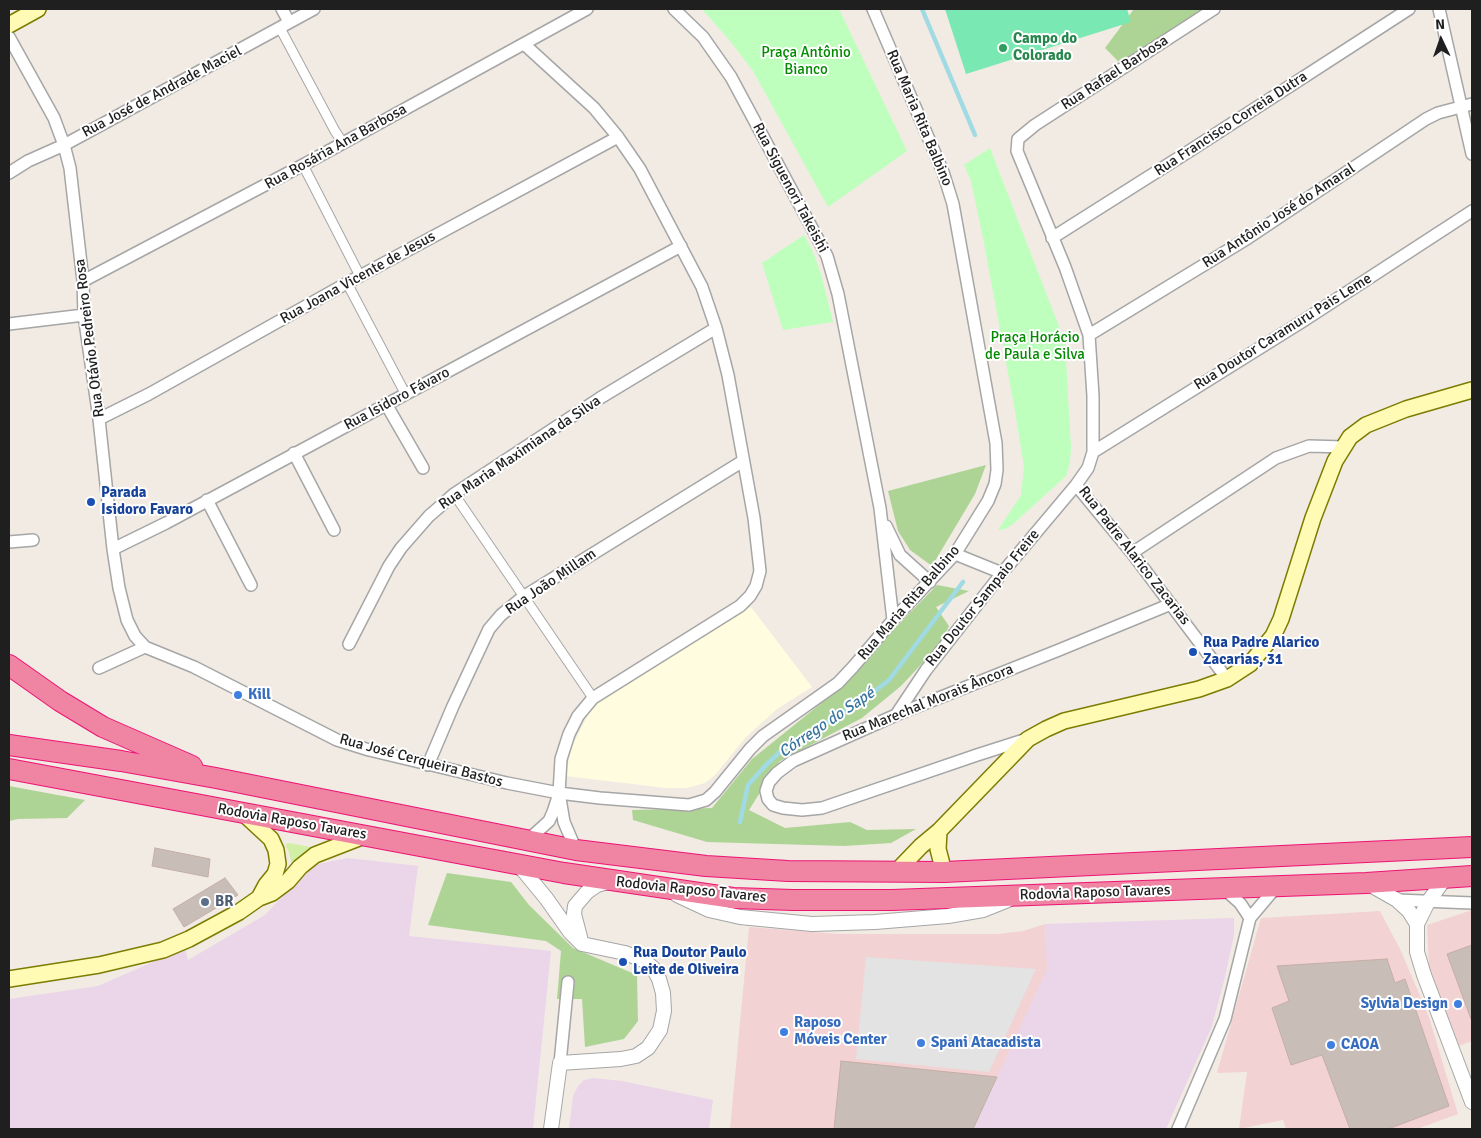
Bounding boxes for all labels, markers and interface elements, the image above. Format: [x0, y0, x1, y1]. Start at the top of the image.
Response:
north arrow [1416, 15, 1466, 65]
text: N [1435, 16, 1446, 33]
place label: Campo do Colorado [1013, 30, 1077, 65]
street label: Rua Rafael Barbosa [1058, 32, 1172, 114]
street label: Rua José de Andrade Maciel [79, 42, 245, 142]
marker: Campo do Colorado [997, 42, 1009, 54]
park label: Praça Antônio Bianco [761, 44, 851, 79]
street label: Rua Maria Rita Balbino [882, 47, 956, 189]
street label: Rua Francisco Correia Dutra [1151, 68, 1311, 180]
street label: Rua Rosária Ana Barbosa [262, 100, 410, 194]
street label: Rua Siguenori Takeishi [748, 120, 832, 256]
street label: Rua Antônio José do Amaral [1199, 160, 1359, 272]
street label: Rua Joana Vicente de Jesus [277, 228, 439, 328]
street label: Rua Otávio Pedreiro Rosa [71, 258, 109, 418]
street label: Rua Doutor Caramuru Pais Leme [1191, 270, 1375, 394]
park label: Praça Horácio de Paula e Silva [985, 329, 1085, 364]
street label: Rua Isidoro Fávaro [341, 364, 453, 434]
street label: Rua Maria Maximiana da Silva [436, 392, 604, 514]
street label: Rua Padre Alarico Zacarias [1074, 483, 1194, 629]
place label: Parada Isidoro Favaro [101, 484, 193, 519]
marker: Parada Isidoro Favaro [85, 496, 97, 508]
street label: Rua Doutor Sampaio Freire [922, 526, 1044, 670]
street label: Rua Maria Rita Balbino [854, 542, 964, 664]
street label: Rua João Millam [502, 545, 600, 619]
place label: Rua Padre Alarico Zacarias, 31 [1203, 634, 1319, 669]
marker: Rua Padre Alarico Zacarias, 31 [1187, 646, 1199, 658]
street label: Rua Marechal Morais Âncora [840, 660, 1016, 746]
water label: Córrego do Sapé [775, 684, 879, 762]
place label: Kill [248, 686, 271, 704]
marker: Kill [232, 689, 244, 701]
street label: Rua José Cerqueira Bastos [337, 731, 505, 791]
street label: Rodovia Raposo Tavares [216, 800, 368, 844]
street label: Rodovia Raposo Tavares [615, 873, 767, 907]
street label: Rodovia Raposo Tavares [1019, 881, 1171, 905]
place label: BR [215, 893, 233, 911]
marker: BR [199, 896, 211, 908]
place label: Rua Doutor Paulo Leite de Oliveira [633, 944, 747, 979]
marker: Rua Doutor Paulo Leite de Oliveira [617, 956, 629, 968]
place label: Sylvia Design [1361, 995, 1448, 1013]
marker: Sylvia Design [1452, 998, 1464, 1010]
place label: Raposo Móveis Center [794, 1014, 887, 1049]
marker: Raposo Móveis Center [778, 1026, 790, 1038]
place label: Spani Atacadista [931, 1034, 1041, 1052]
place label: CAOA [1341, 1036, 1379, 1054]
marker: Spani Atacadista [915, 1037, 927, 1049]
marker: CAOA [1325, 1039, 1337, 1051]

